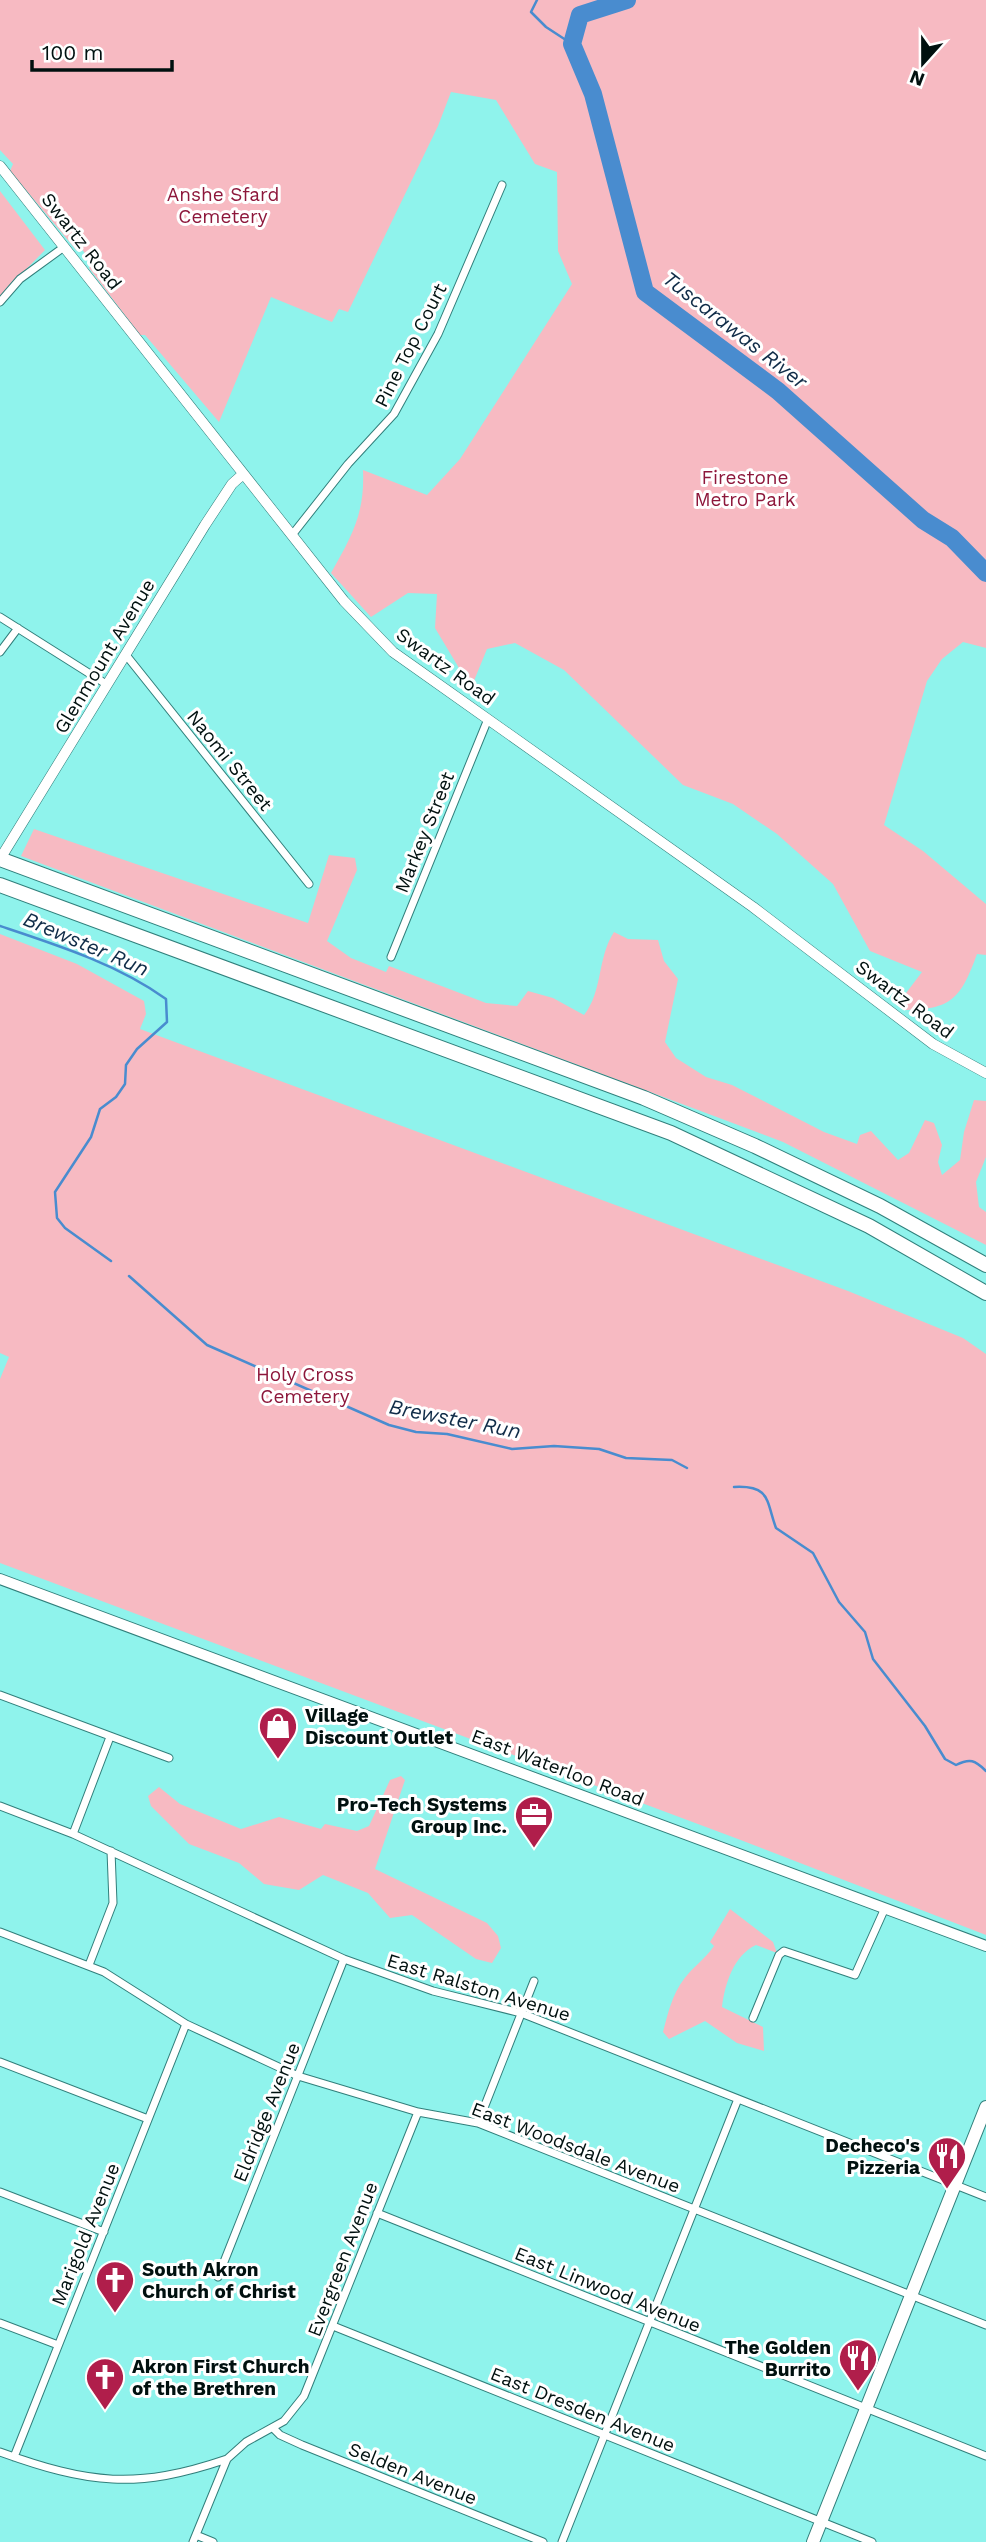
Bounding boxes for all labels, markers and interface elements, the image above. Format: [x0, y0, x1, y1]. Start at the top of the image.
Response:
scale bar [32, 28, 172, 72]
north arrow [888, 28, 958, 98]
text: 100 m [42, 40, 104, 65]
text: N [906, 65, 928, 92]
park label: Anshe Sfard Cemetery [167, 183, 279, 228]
street label: Swartz Road [37, 188, 127, 294]
water label: Tuscarawas River [658, 265, 813, 394]
street label: Pine Top Court [369, 279, 452, 411]
park label: Firestone Metro Park [695, 466, 796, 511]
street label: Glenmount Avenue [49, 575, 160, 738]
street label: Swartz Road [392, 623, 500, 710]
street label: Naomi Street [182, 705, 277, 815]
street label: Markey Street [390, 768, 459, 896]
water label: Brewster Run [20, 906, 153, 981]
street label: Swartz Road [851, 955, 958, 1044]
park label: Holy Cross Cemetery [256, 1363, 354, 1408]
water label: Brewster Run [387, 1393, 523, 1444]
place label: Village Discount Outlet [305, 1704, 454, 1749]
shop icon: Village Discount Outlet [257, 1705, 299, 1760]
street label: East Waterloo Road [468, 1724, 647, 1811]
place label: Pro-Tech Systems Group Inc. [337, 1793, 507, 1838]
office icon: Pro-Tech Systems Group Inc. [513, 1794, 555, 1849]
street label: East Ralston Avenue [384, 1949, 573, 2026]
street label: Eldridge Avenue [228, 2039, 305, 2185]
street label: East Woodsdale Avenue [468, 2097, 683, 2198]
place label: Decheco's Pizzeria [825, 2134, 920, 2179]
restaurant icon: Decheco's Pizzeria [926, 2135, 968, 2190]
street label: Marigold Avenue [46, 2159, 125, 2309]
street label: Evergreen Avenue [302, 2179, 383, 2340]
street label: East Linwood Avenue [511, 2242, 704, 2337]
place label: South Akron Church of Christ [142, 2258, 296, 2303]
church icon: South Akron Church of Christ [94, 2259, 136, 2314]
place label: The Golden Burrito [725, 2336, 831, 2381]
restaurant icon: The Golden Burrito [837, 2337, 879, 2392]
place label: Akron First Church of the Brethren [132, 2355, 309, 2400]
church icon: Akron First Church of the Brethren [84, 2356, 126, 2411]
street label: East Dresden Avenue [487, 2362, 678, 2457]
street label: Selden Avenue [345, 2437, 480, 2510]

